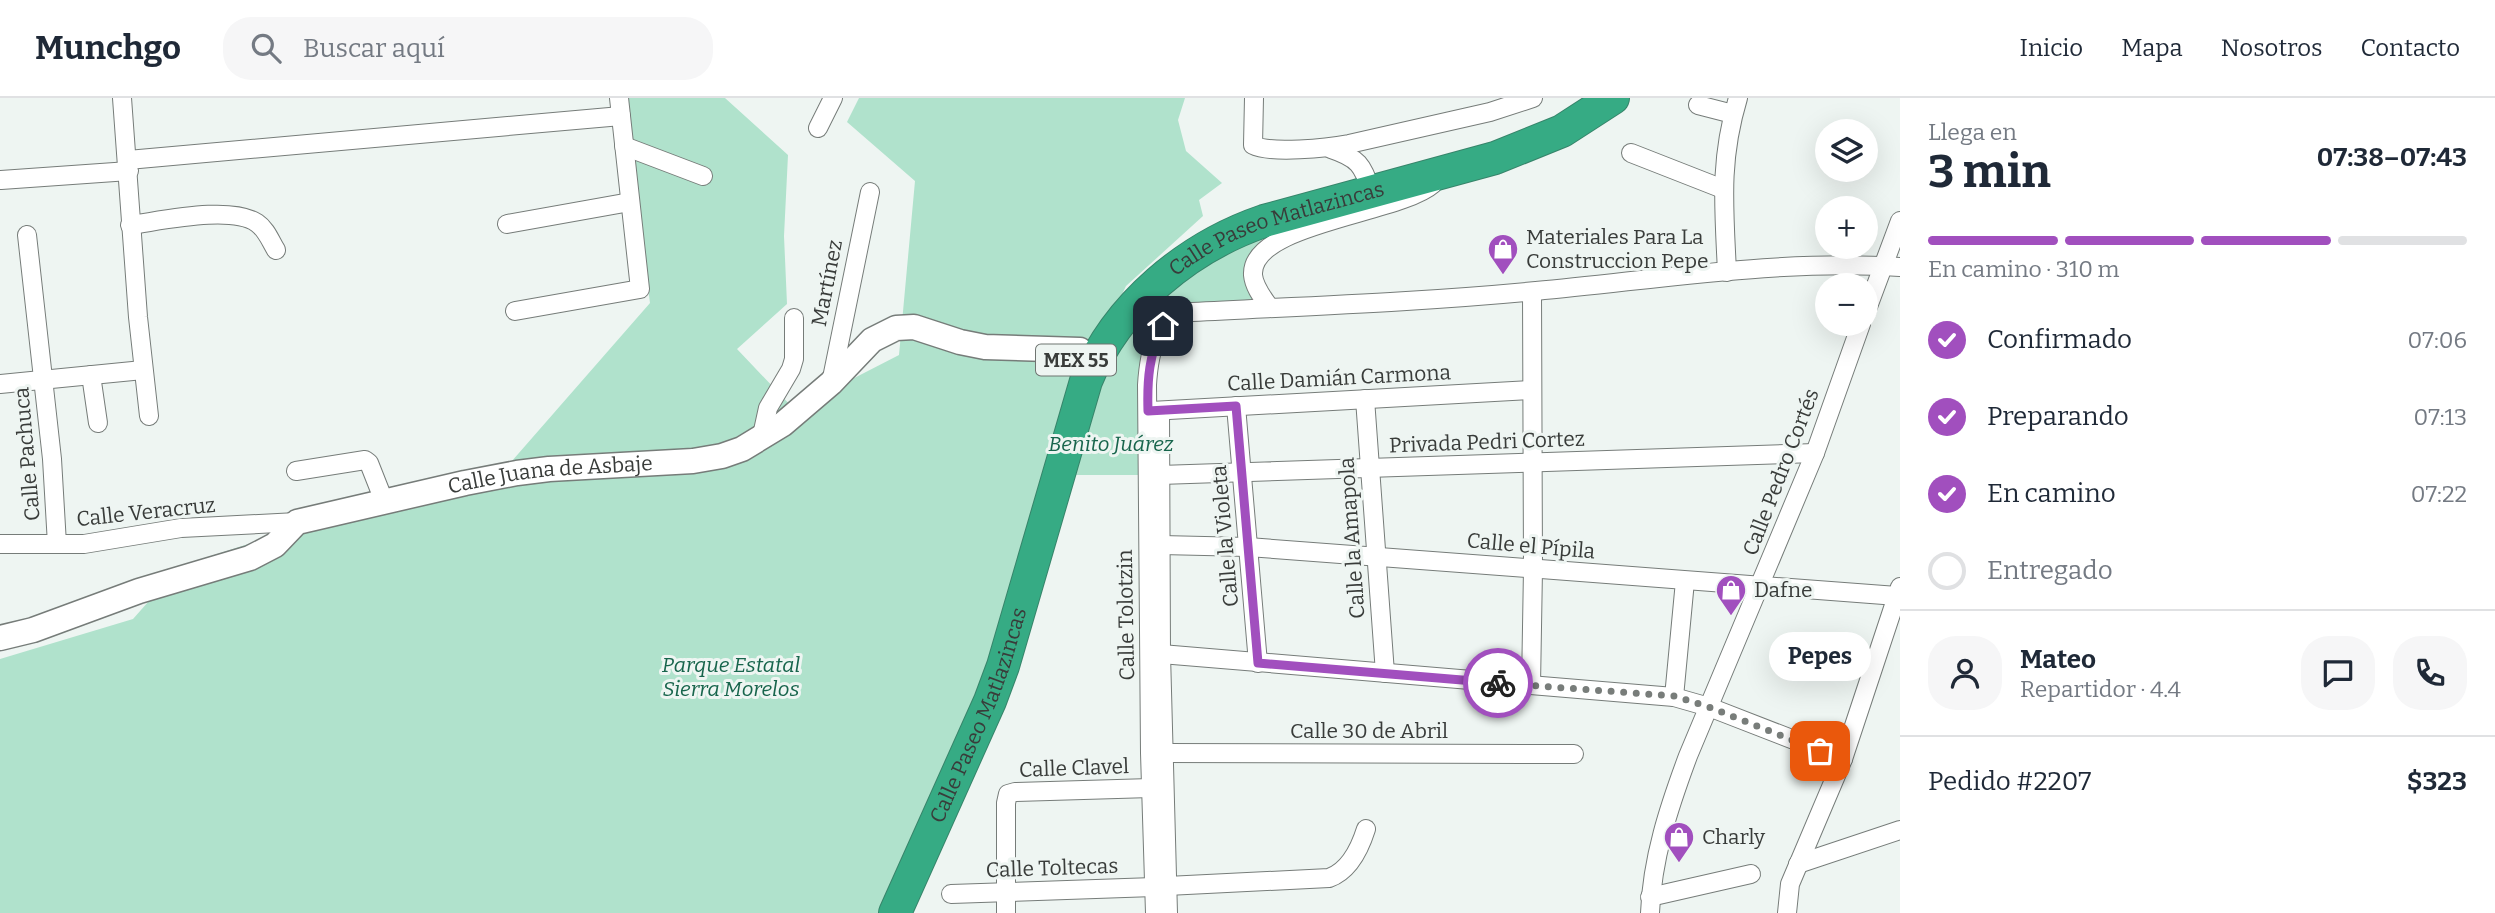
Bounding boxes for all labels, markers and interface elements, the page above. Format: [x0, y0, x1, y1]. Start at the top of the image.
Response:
search box [223, 17, 713, 80]
text: Munchgo [35, 28, 181, 68]
icon: search [247, 29, 285, 67]
text: Buscar aquí [303, 33, 445, 64]
text: Inicio [2019, 34, 2083, 62]
text: Mapa [2121, 34, 2183, 62]
text: Nosotros [2221, 34, 2322, 62]
text: Contacto [2360, 34, 2460, 62]
text: Llega en [1928, 118, 2017, 146]
map controls [1815, 119, 1878, 336]
button: layers [1815, 119, 1878, 182]
text: 07:38–07:43 [2317, 142, 2467, 173]
text: 3 min [1928, 144, 2051, 199]
street label: Calle Paseo Matlazincas [1164, 176, 1387, 282]
button: + [1815, 196, 1878, 259]
place label: Materiales Para La Construccion Pepe [1526, 224, 1709, 274]
shop icon: Materiales Para La Construccion Pepe [1486, 232, 1520, 276]
street label: Martínez [806, 237, 848, 329]
text: En camino · 310 m [1928, 255, 2120, 283]
button: − [1815, 273, 1878, 336]
pin [1133, 296, 1193, 356]
icon: home [1144, 307, 1182, 345]
icon: check [1928, 321, 1966, 359]
text: Confirmado [1987, 324, 2132, 355]
text: 07:06 [2408, 326, 2467, 354]
road number: MEX 55 [1036, 344, 1116, 376]
street label: Calle Damián Carmona [1226, 359, 1452, 397]
street label: Calle Pedro Cortés [1737, 385, 1825, 559]
street label: Calle Pachuca [8, 386, 46, 522]
icon: check [1928, 398, 1966, 436]
text: Preparando [1987, 401, 2129, 432]
text: 07:13 [2413, 403, 2467, 431]
street label: Privada Pedri Cortez [1389, 426, 1585, 458]
park label: Benito Juárez [1048, 431, 1174, 457]
street label: Calle Juana de Asbaje [445, 450, 653, 500]
street label: Calle la Amapola [1333, 456, 1371, 620]
street label: Calle la Violeta [1206, 464, 1244, 608]
icon: check [1928, 475, 1966, 513]
text: En camino [1987, 478, 2116, 509]
text: 07:22 [2411, 480, 2467, 508]
street label: Calle Veracruz [75, 492, 217, 532]
street label: Calle el Pípila [1466, 527, 1597, 565]
street label: Calle Tolotzin [1112, 549, 1140, 681]
text: Entregado [1987, 555, 2113, 586]
shop icon: Dafne [1714, 573, 1748, 617]
place label: Dafne [1754, 577, 1812, 603]
street label: Calle Paseo Matlazincas [924, 604, 1032, 827]
callout: Pepes [1769, 632, 1871, 681]
button: person [1928, 636, 2002, 710]
button: chat [2301, 636, 2375, 710]
button: phone [2393, 636, 2467, 710]
text: Pepes [1788, 642, 1852, 670]
text: Mateo [2020, 644, 2096, 675]
courier [1463, 648, 1533, 718]
park label: Parque Estatal Sierra Morelos [662, 652, 800, 702]
icon: bike [1479, 664, 1517, 702]
text: Repartidor · 4.4 [2020, 675, 2181, 703]
street label: Calle 30 de Abril [1290, 718, 1448, 744]
pin [1790, 721, 1850, 781]
icon: bag [1801, 732, 1839, 770]
street label: Calle Clavel [1018, 753, 1130, 783]
text: Pedido #2207 [1928, 766, 2091, 797]
text: $323 [2407, 766, 2467, 797]
shop icon: Charly [1662, 820, 1696, 864]
place label: Charly [1702, 824, 1766, 850]
street label: Calle Toltecas [985, 853, 1119, 883]

